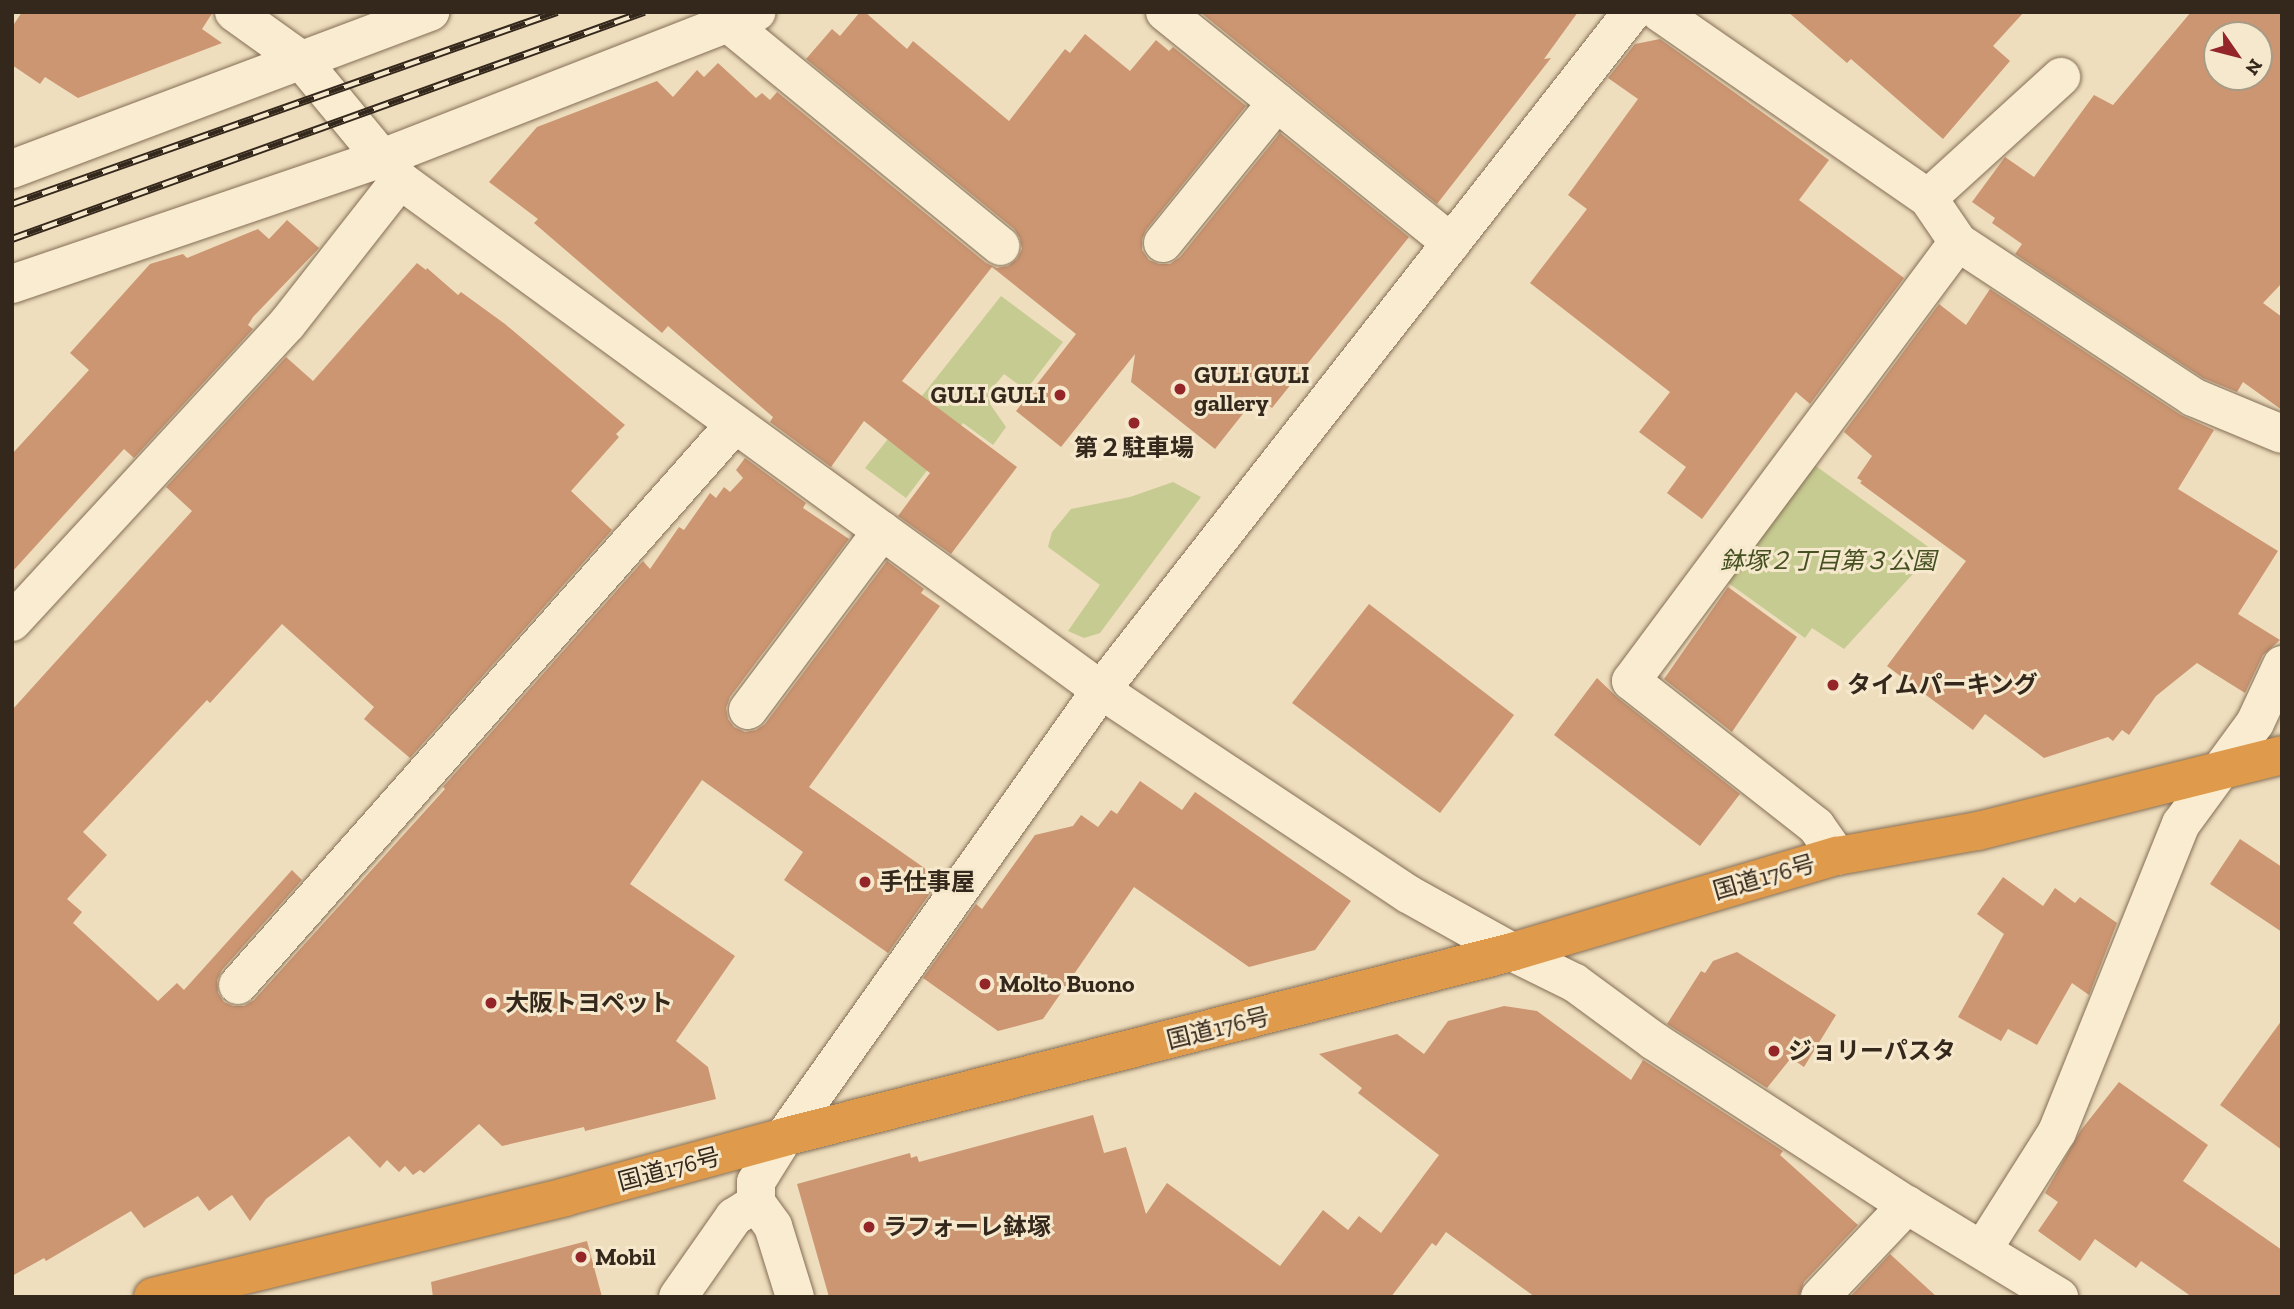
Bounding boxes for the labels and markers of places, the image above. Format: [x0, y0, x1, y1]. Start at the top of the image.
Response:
place label: GULI GULI gallery [1194, 361, 1309, 417]
place label: GULI GULI [931, 381, 1046, 409]
marker: GULI GULI gallery [1172, 381, 1188, 397]
marker: GULI GULI [1052, 387, 1068, 403]
marker: 第２駐車場 [1126, 415, 1142, 431]
place label: 第２駐車場 [1074, 434, 1194, 462]
place label: タイムパーキング [1847, 671, 2039, 699]
marker: タイムパーキング [1825, 677, 1841, 693]
place label: 手仕事屋 [879, 868, 975, 896]
marker: 手仕事屋 [857, 874, 873, 890]
place label: Molto Buono [999, 970, 1134, 998]
marker: Molto Buono [977, 976, 993, 992]
place label: 大阪トヨペット [505, 989, 673, 1017]
marker: 大阪トヨペット [483, 995, 499, 1011]
place label: ジョリーパスタ [1788, 1037, 1956, 1065]
marker: ジョリーパスタ [1766, 1043, 1782, 1059]
place label: ラフォーレ鉢塚 [883, 1213, 1051, 1241]
marker: ラフォーレ鉢塚 [861, 1219, 877, 1235]
place label: Mobil [595, 1243, 656, 1271]
marker: Mobil [573, 1249, 589, 1265]

